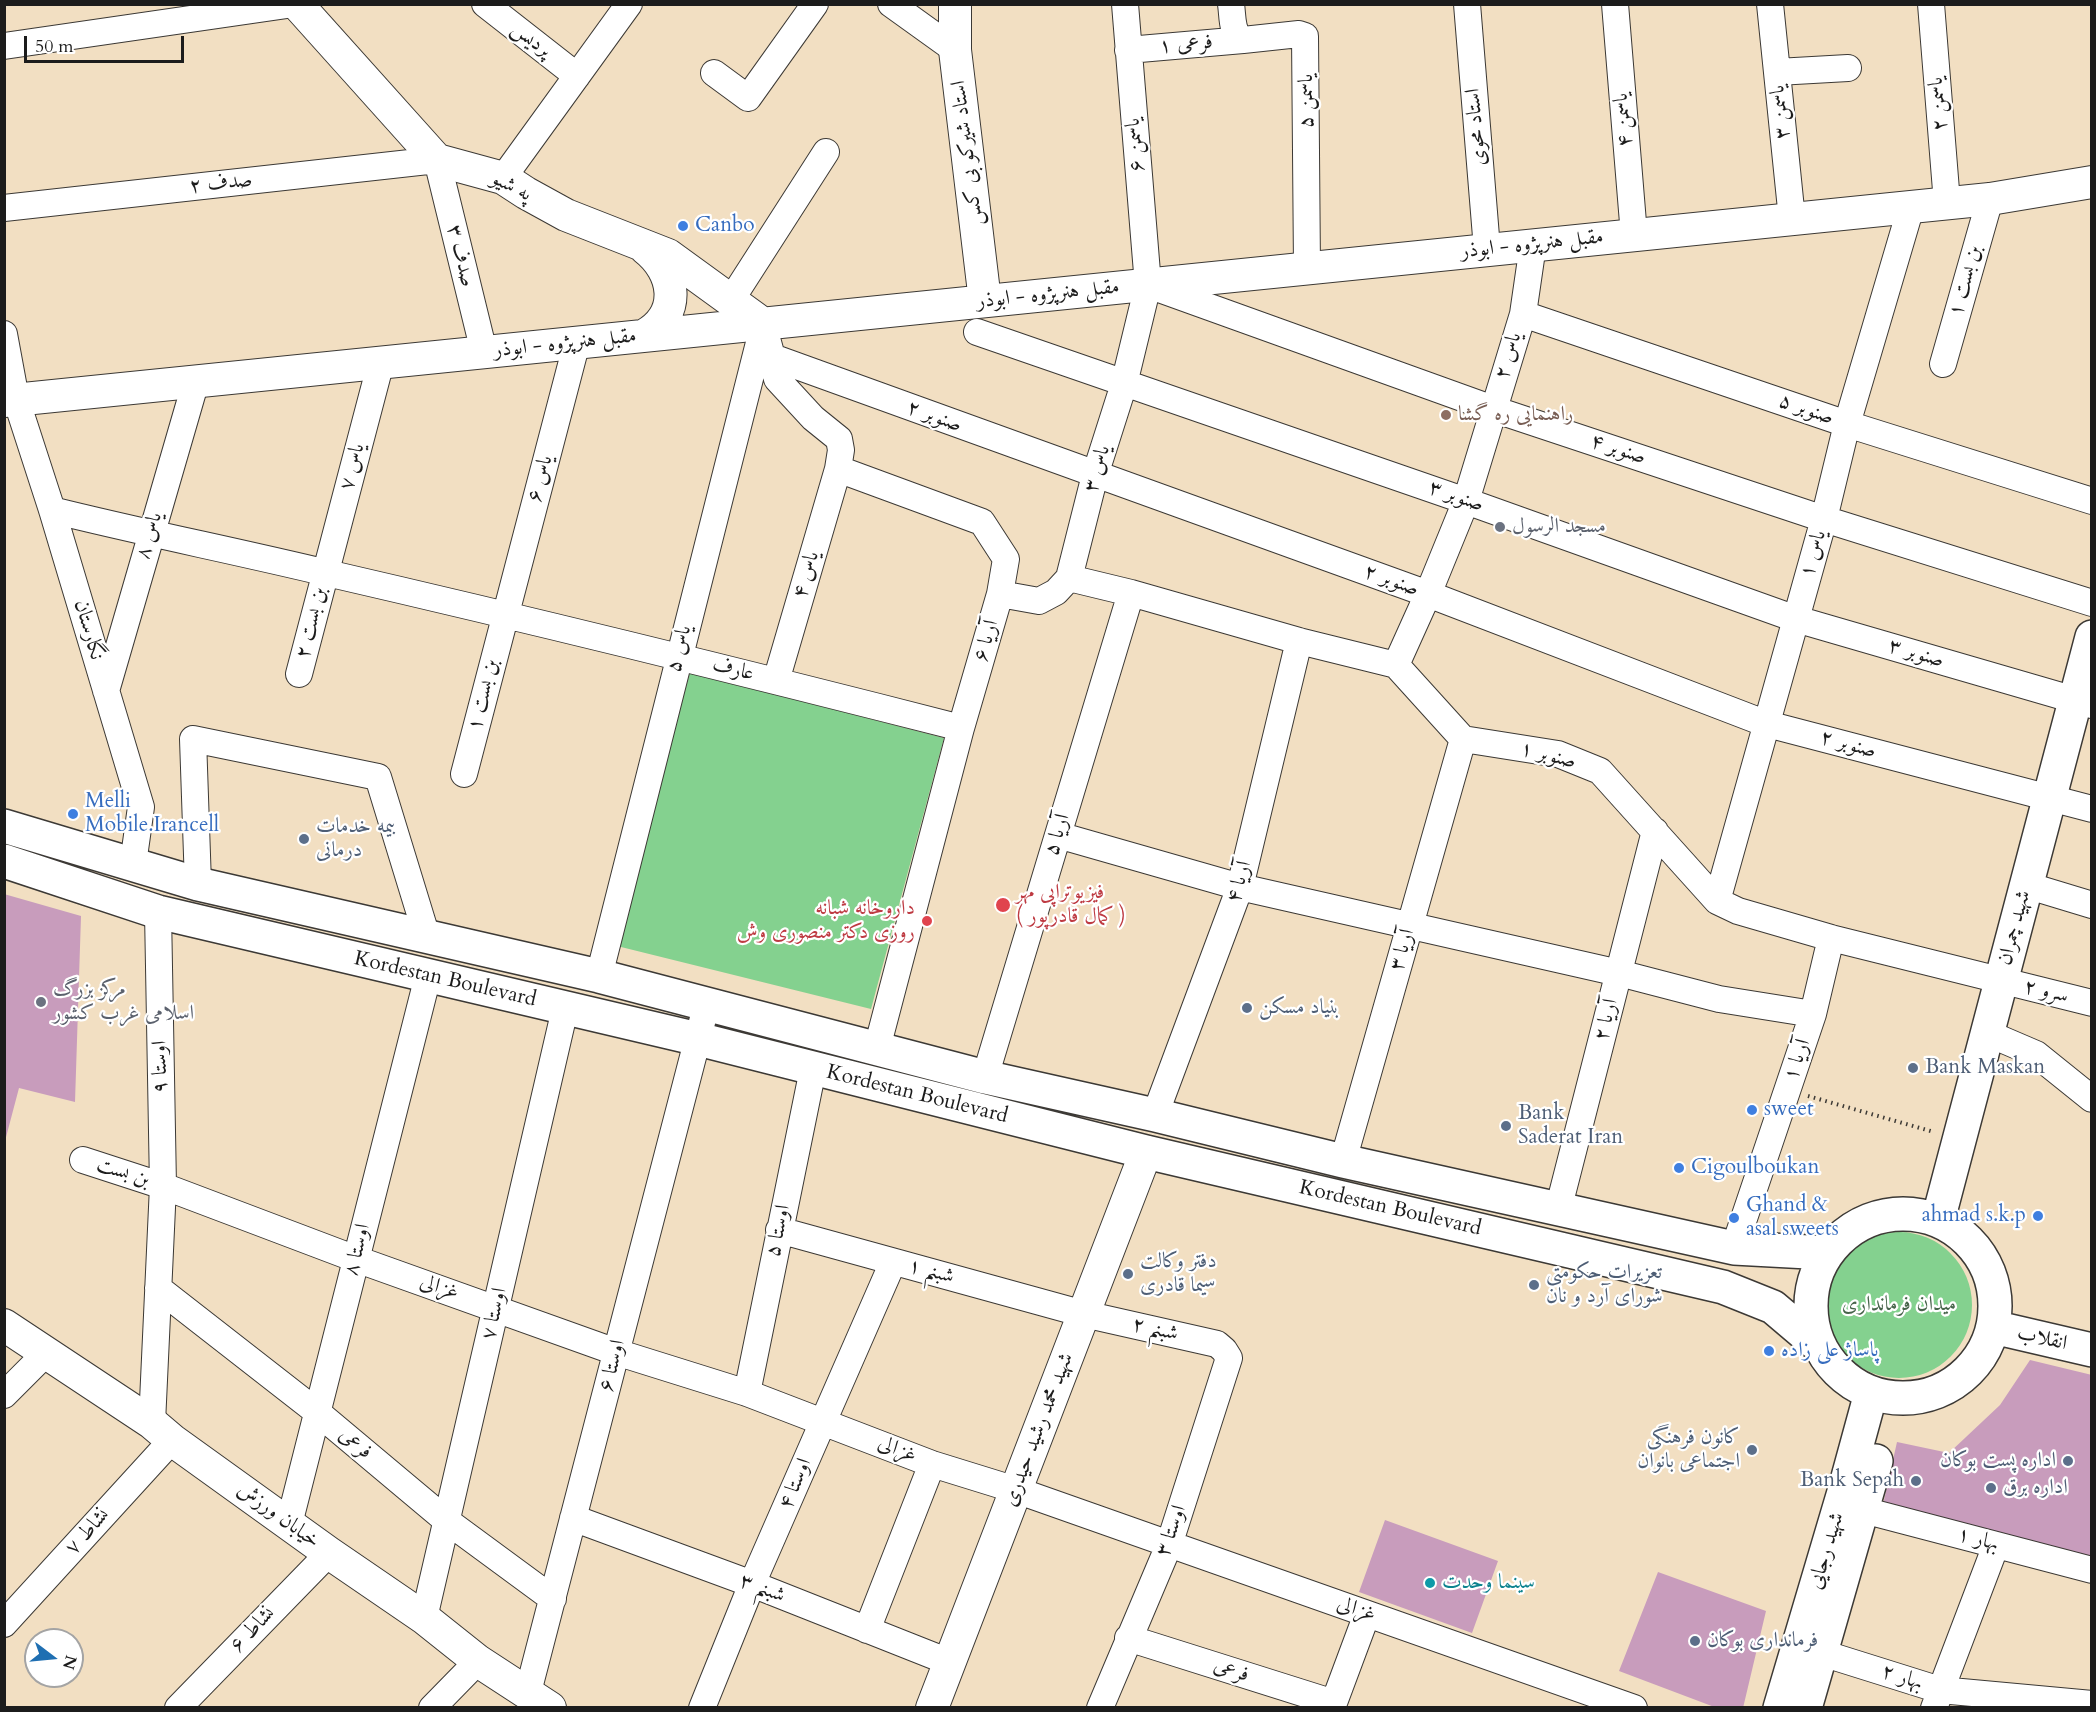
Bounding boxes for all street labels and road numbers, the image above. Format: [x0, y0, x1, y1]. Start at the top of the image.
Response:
street label: پردیس [506, 16, 556, 64]
street label: فرعی ۱ [1158, 30, 1214, 60]
street label: یاسمن ۵ [1294, 74, 1320, 128]
street label: یاسمن ۲ [1924, 76, 1954, 132]
street label: استاد شیرکو بی کس [947, 79, 989, 227]
street label: یاسمن ۳ [1766, 84, 1796, 140]
street label: استاد محوی [1461, 87, 1493, 167]
street label: یاسمن ۴ [1609, 92, 1639, 148]
street label: یاسمن ۶ [1121, 117, 1151, 173]
street label: په شیو [487, 166, 535, 208]
street label: صدف ۲ [188, 168, 254, 200]
street label: صدف ۳ [440, 222, 480, 290]
street label: مقبل هنرپژوه - ابوذر [1459, 225, 1605, 265]
street label: بن بست ۱ [1944, 243, 1988, 319]
street label: مقبل هنرپژوه - ابوذر [975, 275, 1121, 315]
street label: مقبل هنرپژوه - ابوذر [492, 324, 638, 364]
street label: یاس ۲ [1490, 330, 1528, 382]
street label: صنوبر ۵ [1775, 389, 1837, 431]
street label: صنوبر ۲ [903, 395, 965, 439]
street label: صنوبر ۴ [1587, 429, 1649, 471]
street label: یاس ۷ [335, 441, 371, 493]
street label: یاس ۳ [1079, 443, 1117, 495]
street label: یاس ۶ [523, 453, 559, 505]
street label: صنوبر ۳ [1425, 476, 1487, 518]
street label: یاس ۸ [131, 510, 169, 562]
street label: یاس ۱ [1795, 528, 1833, 580]
street label: یاس ۴ [788, 549, 826, 601]
street label: صنوبر ۲ [1360, 559, 1422, 603]
street label: بن بست ۲ [291, 585, 333, 661]
street label: نگارستان [67, 597, 109, 663]
street label: آریا ۶ [969, 617, 1005, 665]
street label: یاس ۵ [662, 623, 698, 675]
street label: صنوبر ۳ [1885, 634, 1947, 674]
street label: عارف [710, 653, 756, 687]
street label: بن بست ۱ [463, 657, 505, 733]
street label: صنوبر ۲ [1817, 725, 1879, 765]
street label: صنوبر ۱ [1517, 737, 1579, 775]
street label: آریا ۵ [1040, 811, 1076, 859]
street label: آریا ۴ [1222, 858, 1258, 906]
street label: شهید چمران [1993, 888, 2037, 968]
street label: آریا ۳ [1385, 926, 1421, 974]
street label: Kordestan Boulevard [351, 947, 539, 1013]
street label: سرو ۲ [2021, 975, 2071, 1009]
street label: آریا ۲ [1590, 996, 1624, 1044]
street label: آریا ۱ [1779, 1036, 1817, 1084]
street label: اوستا ۹ [148, 1040, 174, 1094]
street label: Kordestan Boulevard [824, 1060, 1010, 1130]
street label: بن بست [93, 1153, 153, 1193]
street label: Kordestan Boulevard [1296, 1176, 1484, 1242]
street label: اوستا ۵ [761, 1203, 797, 1259]
street label: اوستا ۸ [339, 1221, 377, 1279]
street label: شبنم ۱ [905, 1254, 957, 1290]
street label: غزالی [416, 1270, 462, 1306]
street label: اوستا ۷ [477, 1285, 513, 1343]
street label: شبنم ۲ [1129, 1312, 1181, 1348]
street label: انقلاب [2015, 1321, 2069, 1357]
street label: اوستا ۶ [594, 1337, 632, 1395]
street label: شهید محمد رشید حیدری [998, 1350, 1080, 1510]
street label: فرعی [333, 1423, 377, 1465]
street label: غزالی [874, 1431, 920, 1469]
street label: اوستا ۴ [774, 1455, 818, 1513]
street label: خیابان ورزش [232, 1478, 324, 1554]
street label: اوستا ۳ [1151, 1502, 1193, 1560]
street label: نشاط ۷ [60, 1503, 116, 1561]
street label: شهید رجایی [1803, 1510, 1851, 1592]
street label: بهار ۱ [1954, 1522, 2002, 1558]
street label: شبنم ۳ [736, 1569, 788, 1609]
street label: غزالی [1333, 1592, 1379, 1628]
street label: نشاط ۶ [225, 1602, 281, 1658]
street label: فرعی [1210, 1653, 1252, 1689]
street label: بهار ۲ [1878, 1659, 1926, 1697]

